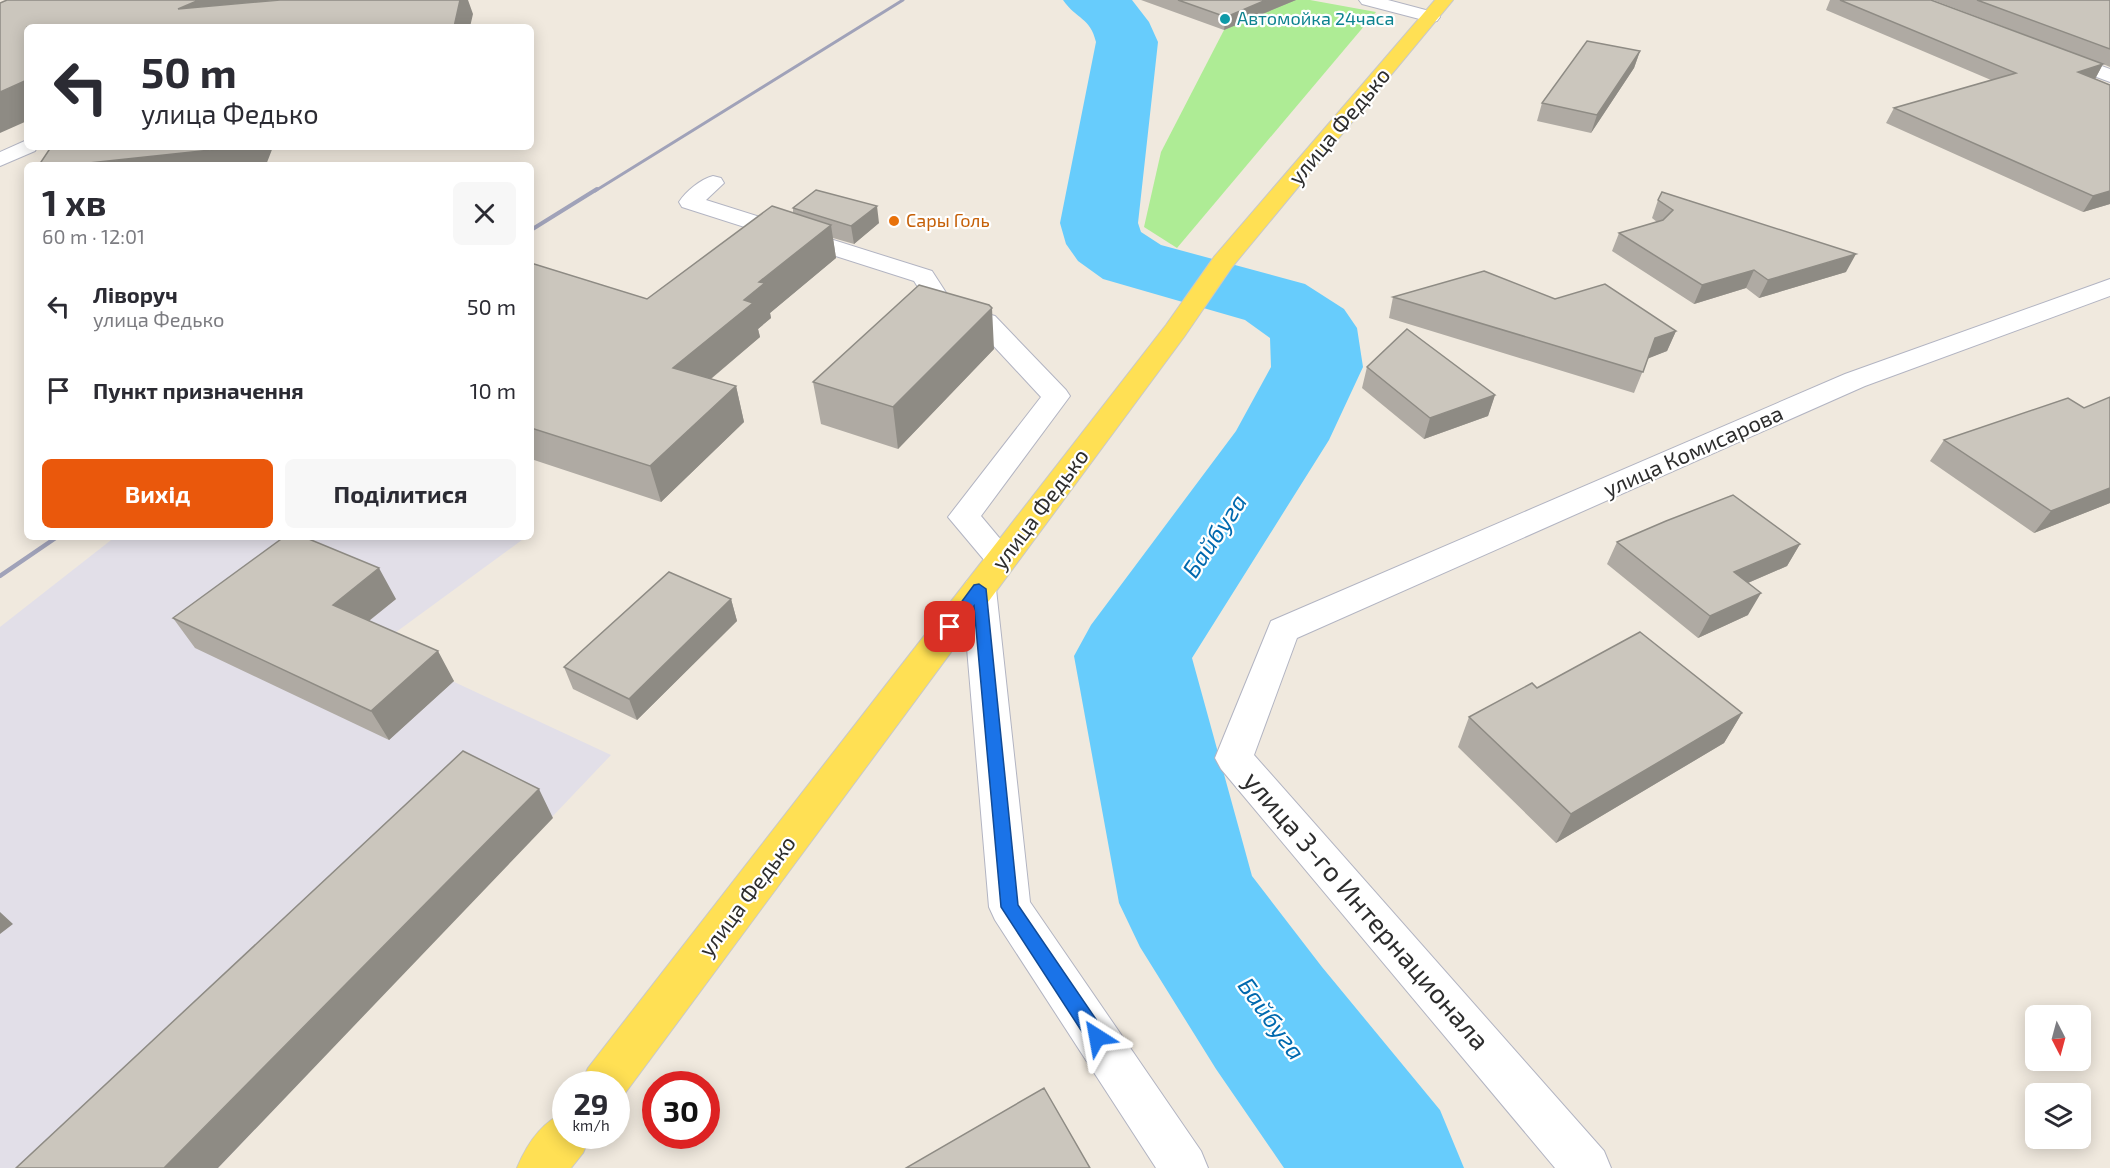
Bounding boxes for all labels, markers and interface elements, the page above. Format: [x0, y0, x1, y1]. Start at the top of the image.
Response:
place label: Автомойка 24часа [1237, 7, 1394, 29]
marker: Автомойка 24часа [1218, 12, 1232, 26]
text: 50 m [141, 46, 237, 96]
icon: left [42, 48, 120, 126]
street label: улица Федько [1282, 62, 1395, 190]
text: улица Федько [141, 97, 319, 129]
text: 1 хв [42, 180, 106, 223]
button: close [453, 182, 516, 245]
place label: Сары Голь [906, 209, 990, 231]
marker: Сары Голь [887, 214, 901, 228]
text: 60 m · 12:01 [42, 224, 145, 248]
text: Ліворуч [93, 281, 178, 307]
icon: left [42, 290, 75, 323]
text: 50 m [467, 293, 516, 319]
text: улица Федько [93, 307, 225, 331]
icon: arrive [42, 374, 75, 407]
text: Пункт призначення [93, 377, 304, 403]
text: 10 m [470, 377, 516, 403]
street label: улица Комисарова [1599, 399, 1787, 502]
street label: улица Федько [985, 443, 1094, 575]
button: Вихід [42, 459, 273, 528]
button: Поділитися [285, 459, 516, 528]
water label: Байбуга [1175, 488, 1252, 582]
pin [924, 601, 975, 652]
icon: arrive [933, 610, 966, 643]
street label: улица 3-го Интернационала [1237, 764, 1497, 1056]
street label: улица Федько [692, 830, 801, 962]
water label: Байбуга [1233, 971, 1312, 1065]
position arrow [1065, 1005, 1129, 1069]
north arrow [2025, 1005, 2091, 1071]
map controls [2025, 1005, 2091, 1149]
speed limit sign: 30 [642, 1071, 720, 1149]
button: layers [2025, 1083, 2091, 1149]
text: 29 [573, 1085, 609, 1121]
text: km/h [572, 1116, 610, 1134]

